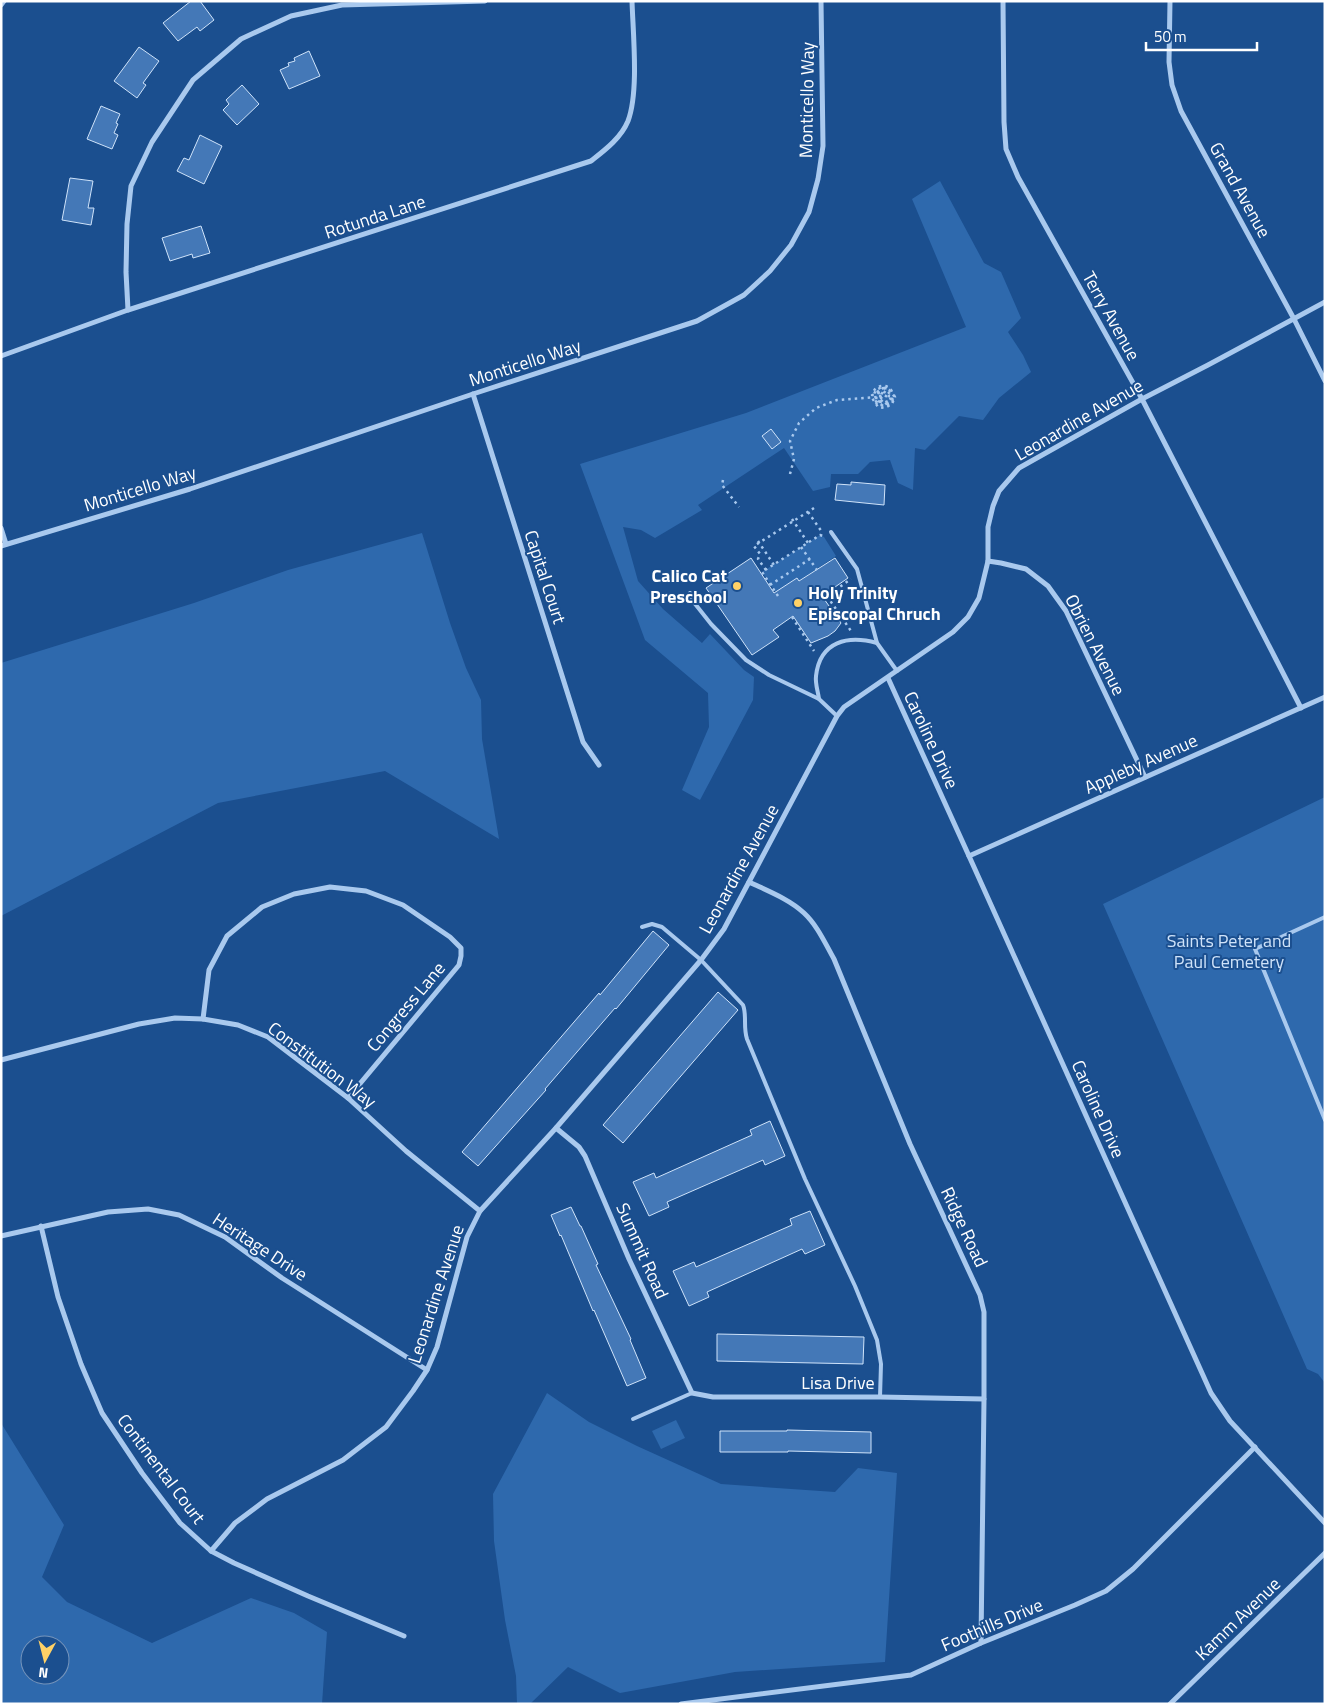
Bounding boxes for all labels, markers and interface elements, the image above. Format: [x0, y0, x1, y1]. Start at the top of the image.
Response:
scale bar [1146, 20, 1257, 52]
text: 50 m [1154, 25, 1187, 48]
street label: Monticello Way [792, 41, 821, 158]
street label: Grand Avenue [1203, 137, 1278, 243]
street label: Rotunda Lane [321, 187, 429, 246]
street label: Terry Avenue [1076, 266, 1147, 365]
street label: Monticello Way [465, 332, 585, 393]
street label: Leonardine Avenue [1010, 372, 1148, 467]
street label: Monticello Way [80, 459, 200, 518]
street label: Capital Court [518, 527, 573, 628]
place label: Calico Cat Preschool [650, 562, 727, 610]
place label: Holy Trinity Episcopal Chruch [808, 579, 941, 627]
marker: Calico Cat Preschool [731, 580, 743, 592]
street label: Obrien Avenue [1058, 589, 1133, 700]
marker: Holy Trinity Episcopal Chruch [792, 597, 804, 609]
street label: Caroline Drive [897, 687, 966, 793]
street label: Appleby Avenue [1080, 727, 1202, 801]
street label: Leonardine Avenue [692, 799, 785, 938]
park label: Saints Peter and Paul Cemetery [1167, 927, 1291, 975]
street label: Congress Lane [360, 956, 451, 1058]
street label: Constitution Way [262, 1015, 383, 1115]
street label: Caroline Drive [1065, 1056, 1132, 1162]
street label: Ridge Road [934, 1182, 995, 1271]
street label: Summit Road [609, 1198, 676, 1303]
street label: Heritage Drive [207, 1206, 313, 1287]
street label: Leonardine Avenue [400, 1221, 471, 1367]
street label: Lisa Drive [801, 1369, 875, 1396]
street label: Continental Court [111, 1408, 212, 1530]
street label: Kamm Avenue [1189, 1571, 1286, 1666]
street label: Foothills Drive [937, 1591, 1047, 1658]
north arrow [20, 1635, 70, 1685]
text: N [37, 1662, 49, 1684]

